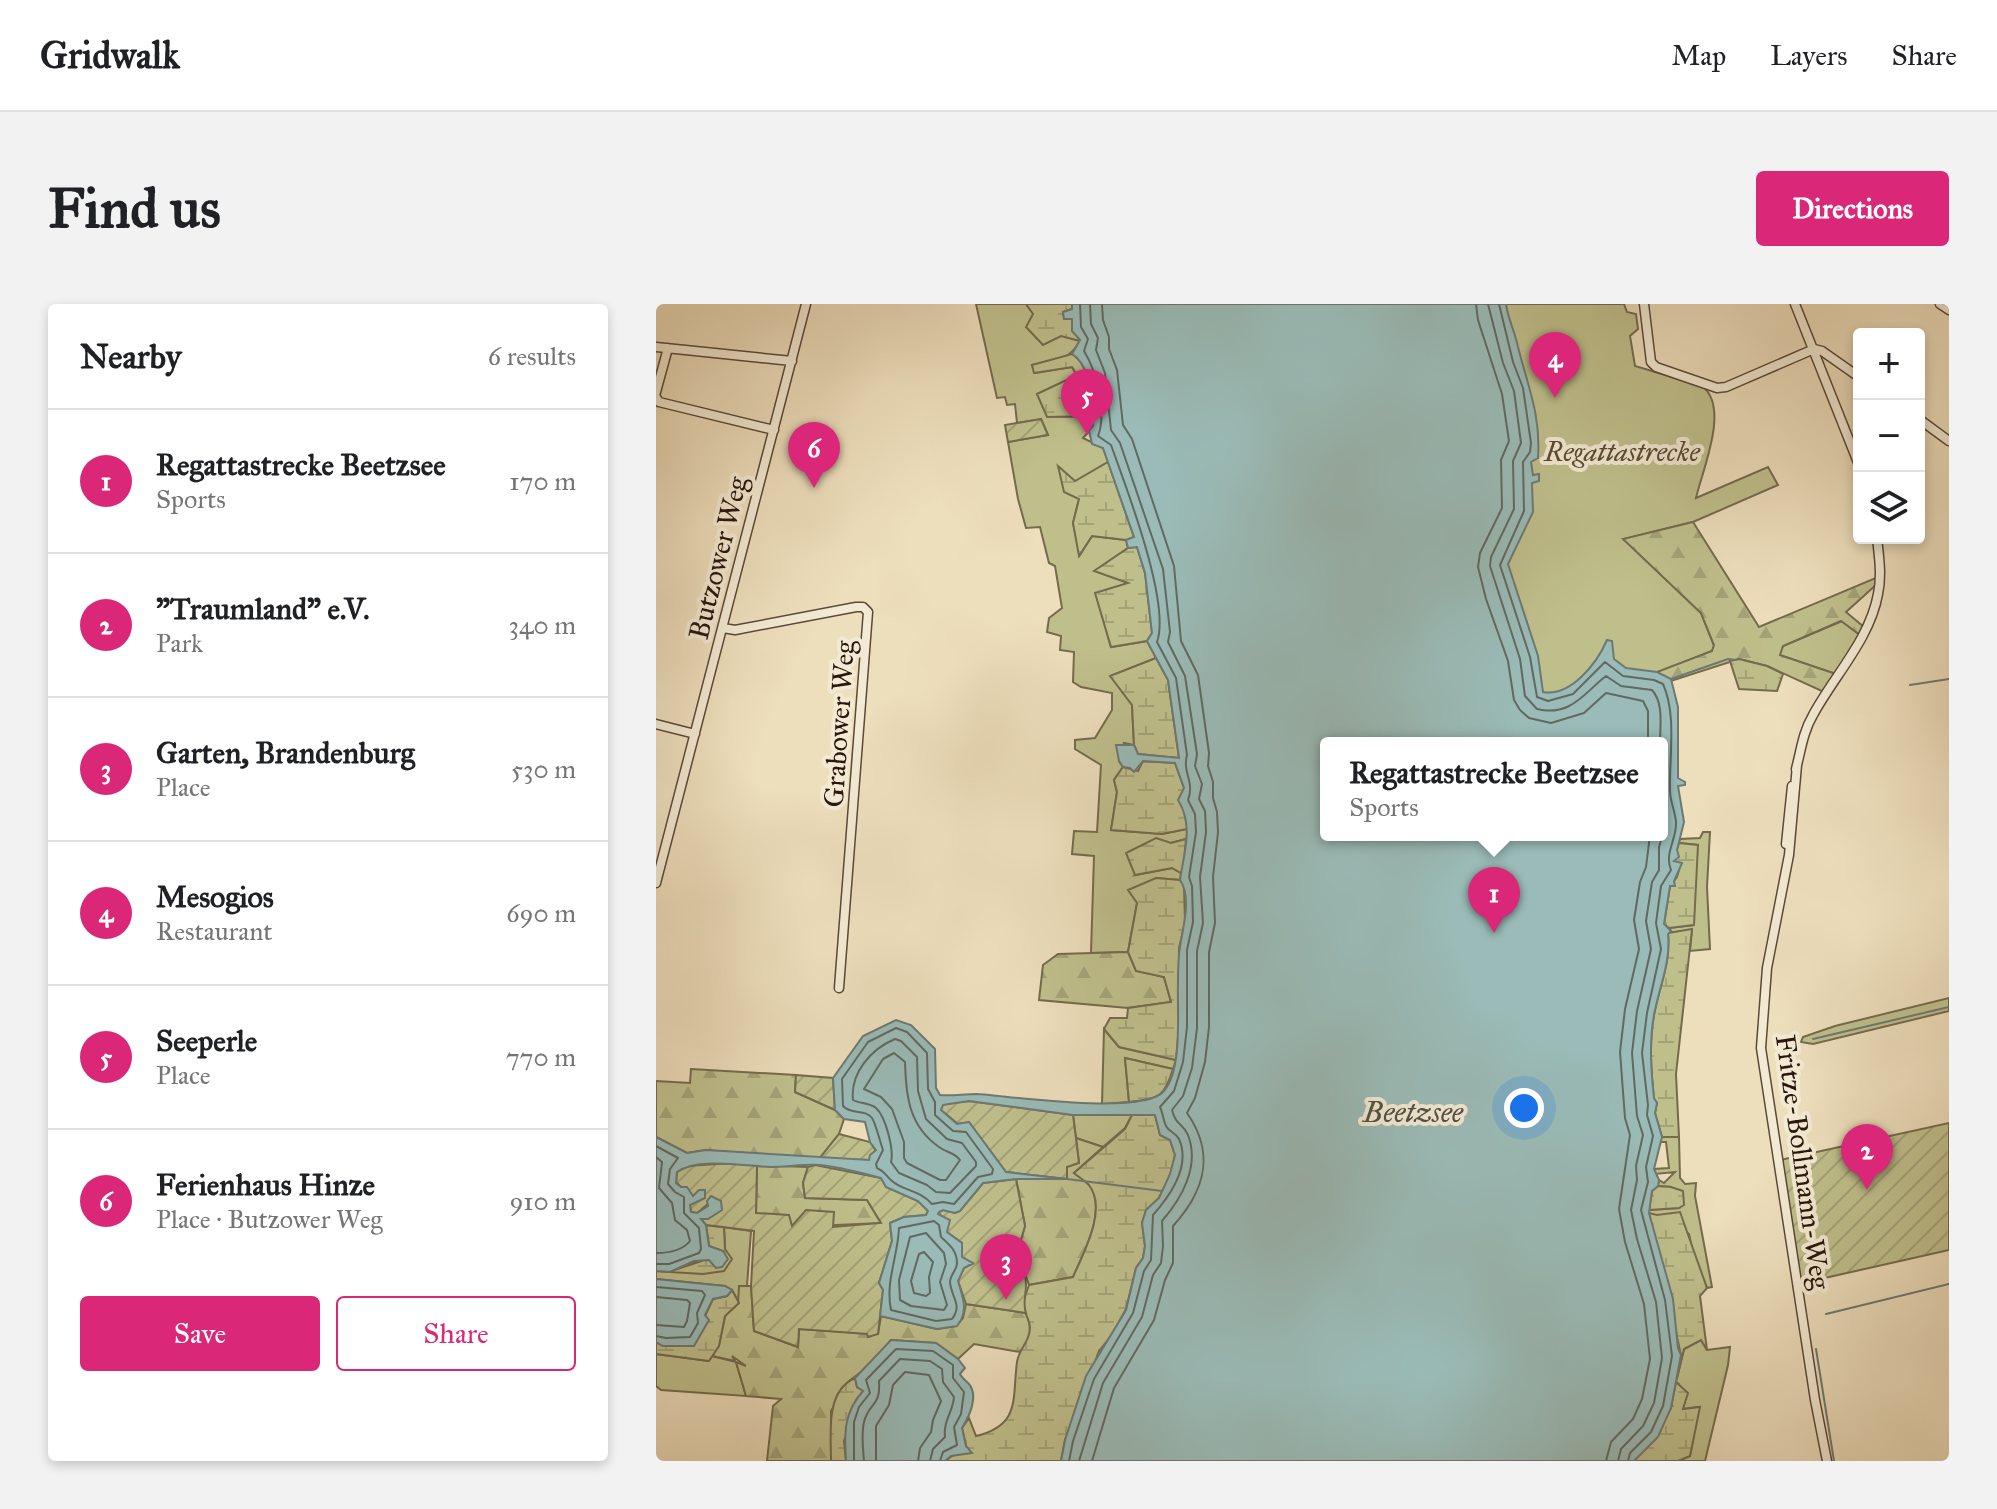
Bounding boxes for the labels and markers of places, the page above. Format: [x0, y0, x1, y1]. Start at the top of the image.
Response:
pin: 4 [1529, 332, 1581, 398]
pin: 5 [1061, 369, 1113, 435]
pin: 6 [788, 422, 840, 488]
pin: 1 [1468, 867, 1520, 933]
pin: 2 [1841, 1124, 1893, 1190]
pin: 3 [980, 1234, 1032, 1300]

